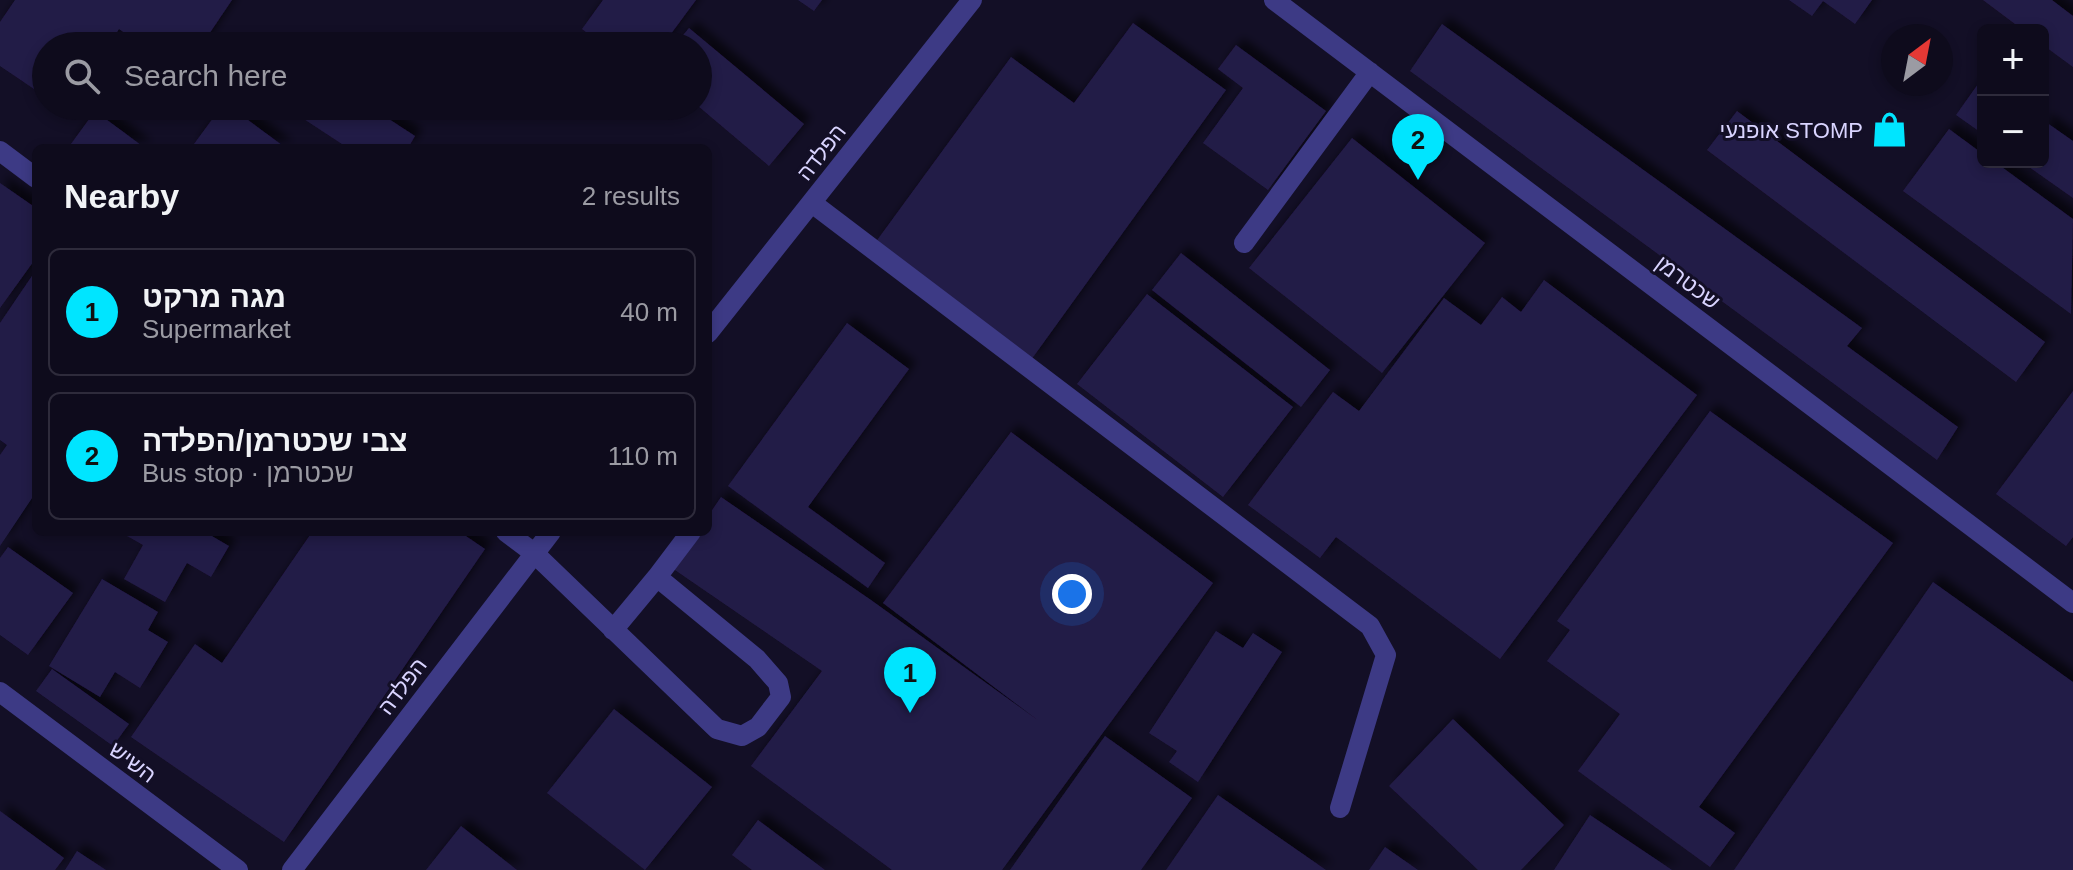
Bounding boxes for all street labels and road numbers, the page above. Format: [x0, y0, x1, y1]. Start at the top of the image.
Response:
street label: הפלדה [792, 119, 851, 185]
street label: שכטרמן [1651, 250, 1725, 315]
street label: הפלדה [373, 653, 432, 720]
street label: השיש [104, 737, 161, 788]

